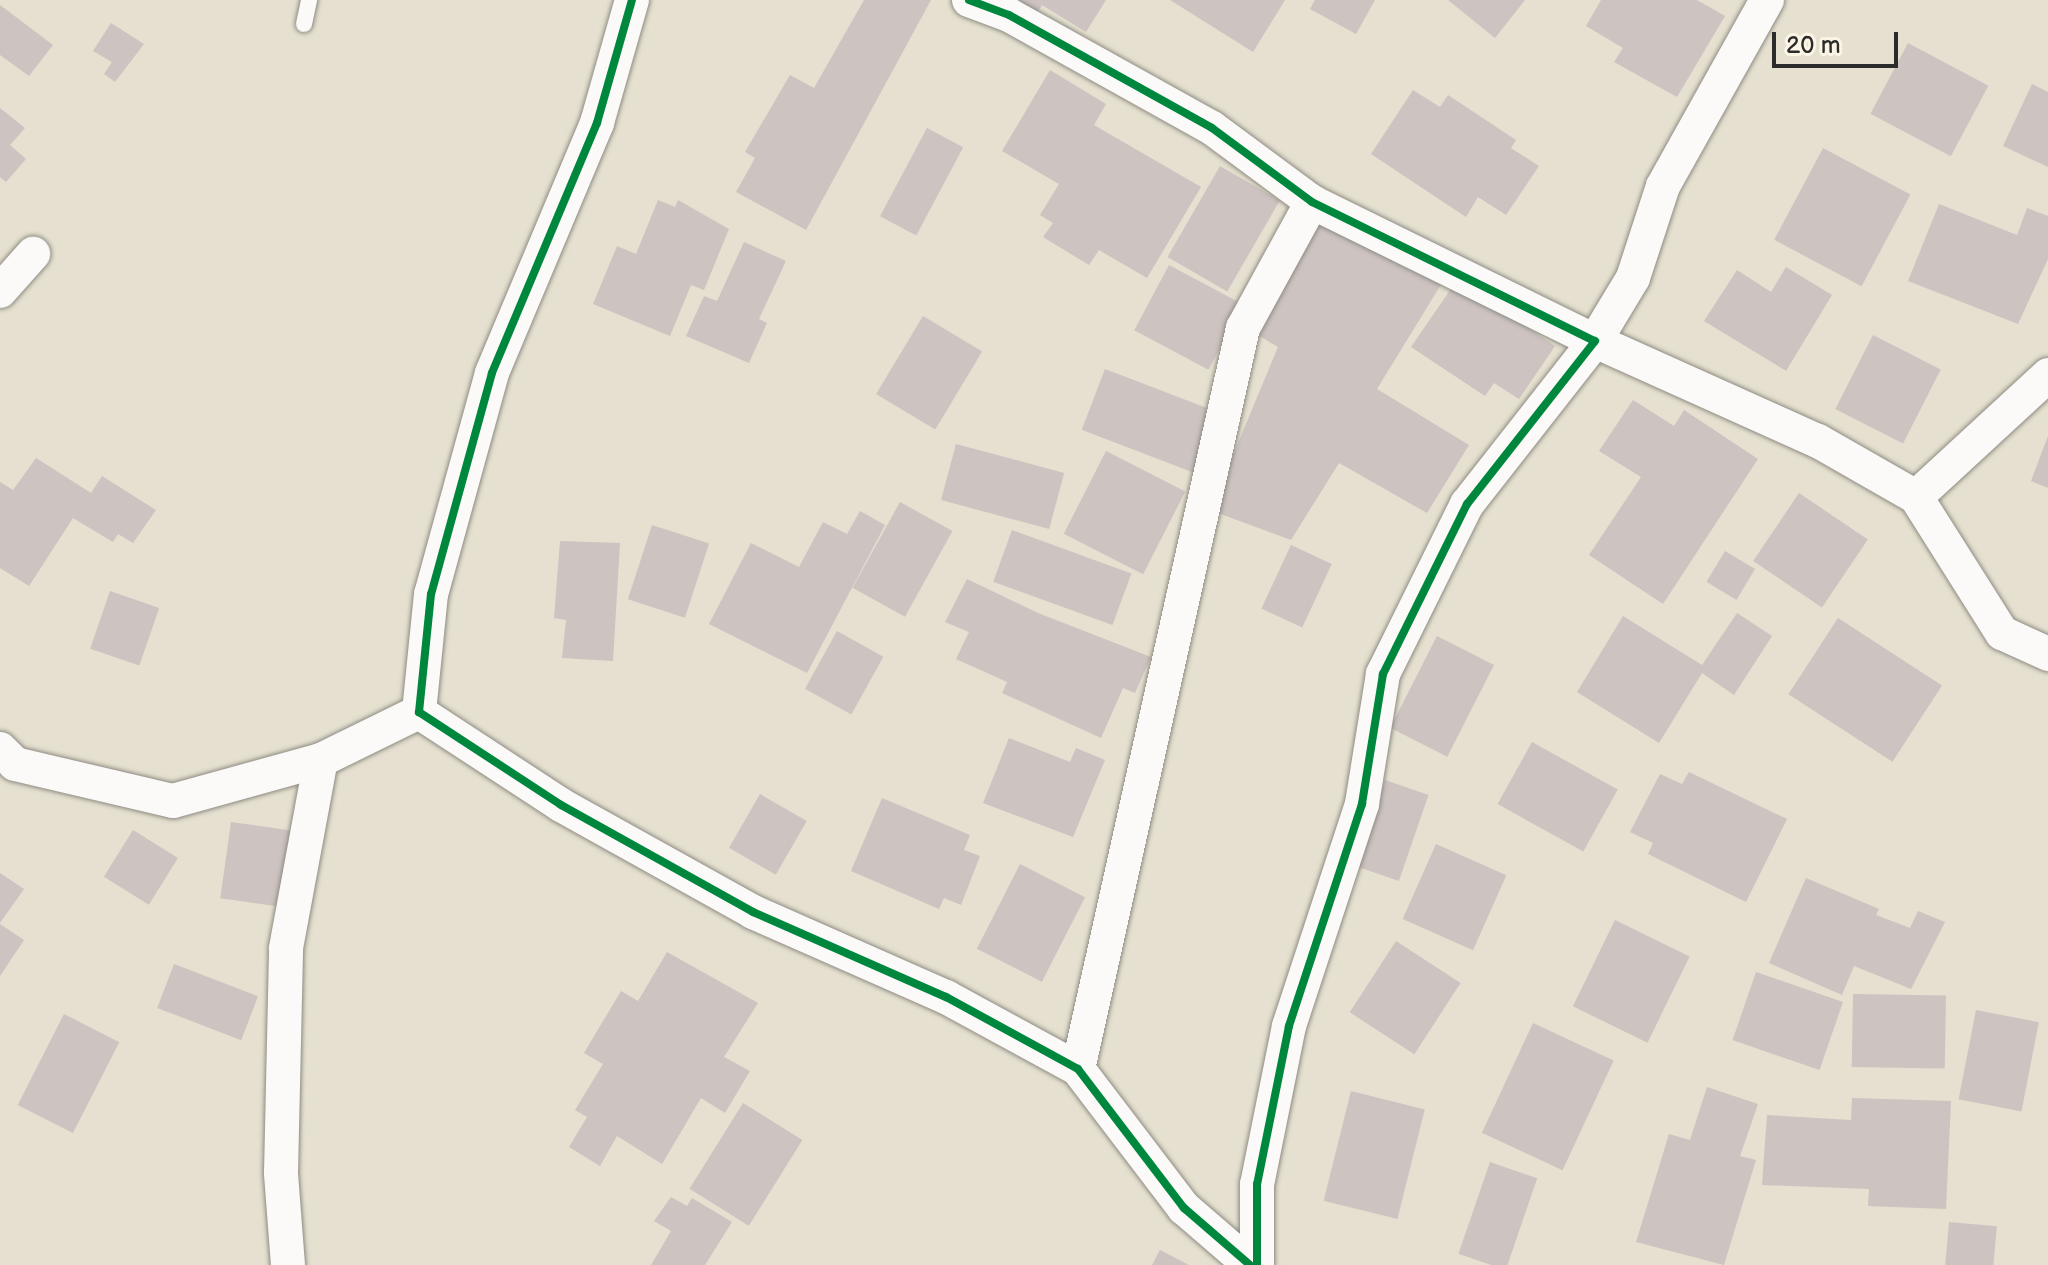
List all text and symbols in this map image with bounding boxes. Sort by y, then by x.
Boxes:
scale bar [1776,16,1902,66]
text: 20 m [1786,31,1841,60]

